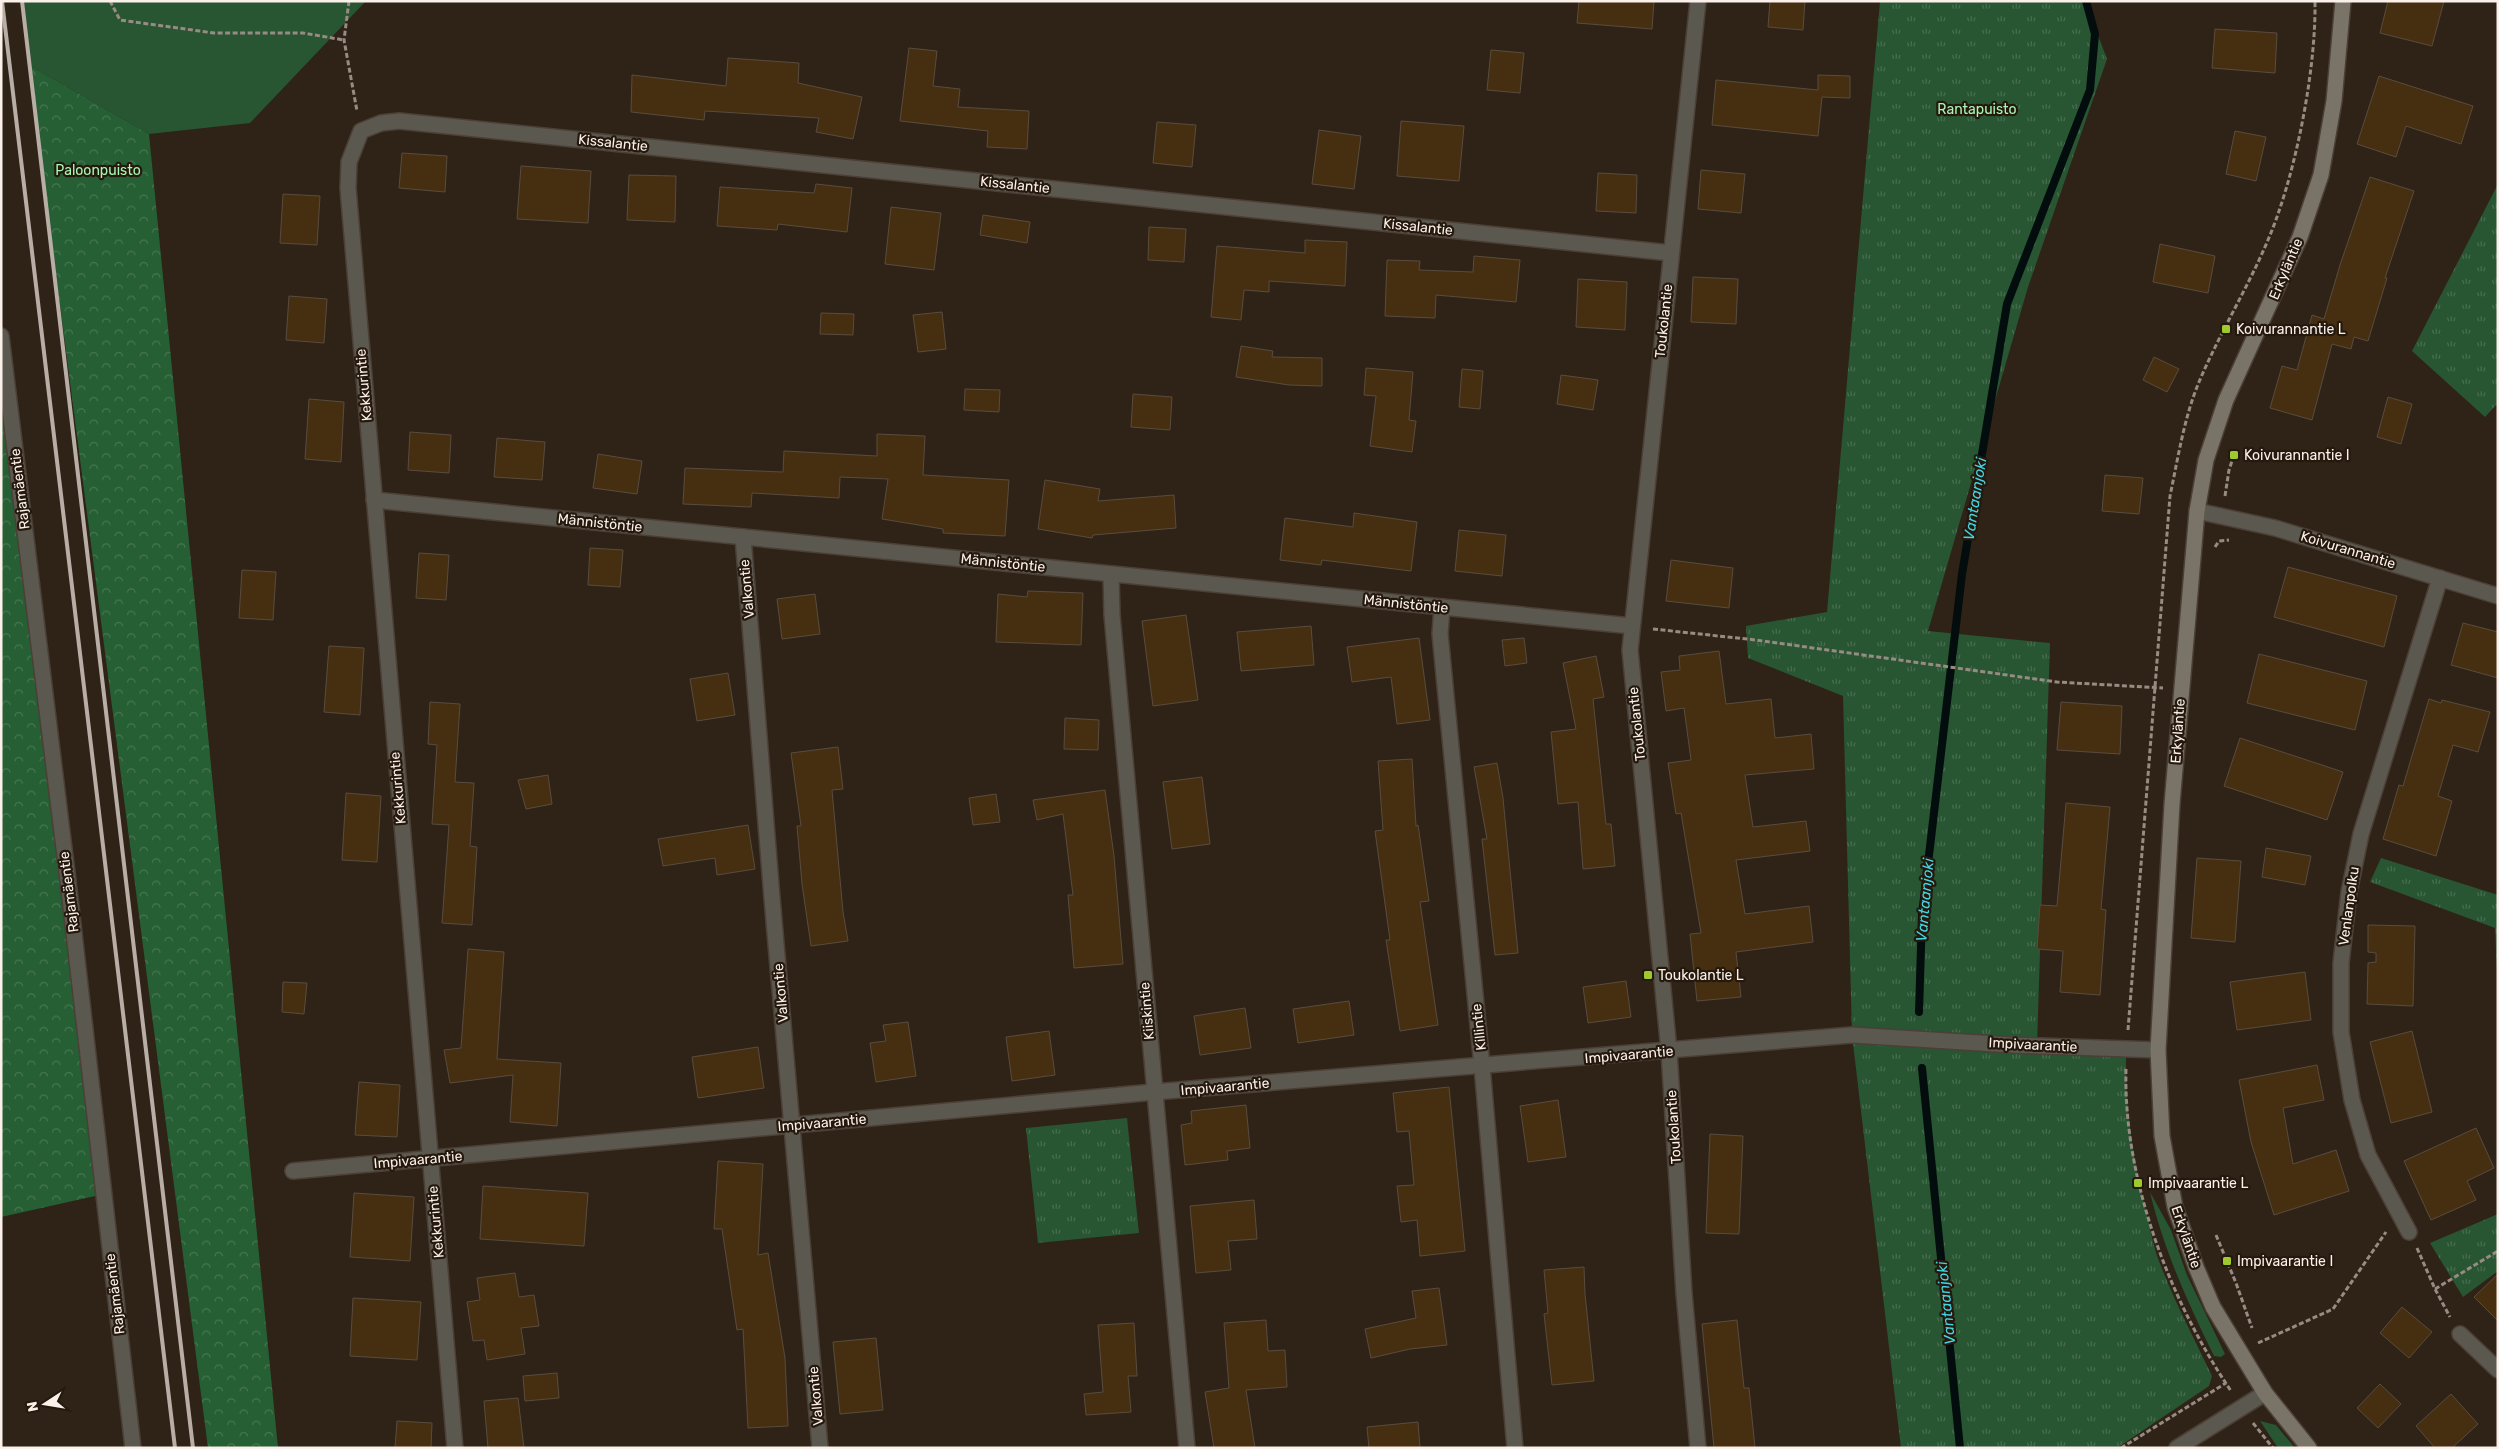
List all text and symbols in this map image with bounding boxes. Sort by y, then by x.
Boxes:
park label: Rantapuisto [1937,101,2017,118]
street label: Kissalantie [577,131,649,155]
park label: Paloonpuisto [55,162,141,179]
street label: Kissalantie [979,173,1051,197]
street label: Kissalantie [1382,215,1454,239]
street label: Erkyläntie [2265,236,2307,302]
street label: Toukolantie [1652,283,1676,359]
place label: Koivurannantie L [2236,321,2346,338]
marker: Koivurannantie L [2220,323,2232,335]
street label: Kekkurintie [352,348,376,422]
street label: Rajamäentie [7,447,33,530]
place label: Koivurannantie I [2244,447,2350,464]
marker: Koivurannantie I [2228,449,2240,461]
water label: Vantaanjoki [1960,456,1990,542]
street label: Männistöntie [557,510,643,536]
street label: Koivurannantie [2298,527,2398,573]
street label: Männistöntie [960,550,1046,576]
street label: Valkontie [736,558,758,619]
street label: Männistöntie [1363,591,1449,617]
street label: Toukolantie [1625,686,1649,762]
street label: Erkyläntie [2167,698,2189,764]
street label: Kekkurintie [386,751,410,825]
street label: Rajamäentie [56,850,82,933]
water label: Vantaanjoki [1912,857,1938,943]
street label: Venlanpolku [2335,865,2363,947]
street label: Valkontie [770,962,792,1023]
place label: Toukolantie L [1658,967,1744,984]
marker: Toukolantie L [1642,969,1654,981]
street label: Kiiskintie [1136,981,1158,1041]
street label: Killintie [1468,1003,1490,1051]
street label: Impivaarantie [1988,1034,2078,1056]
street label: Impivaarantie [1584,1043,1674,1067]
street label: Impivaarantie [1180,1075,1270,1099]
street label: Toukolantie [1663,1089,1685,1165]
street label: Impivaarantie [777,1111,867,1135]
street label: Impivaarantie [373,1148,463,1172]
place label: Impivaarantie L [2148,1175,2248,1192]
marker: Impivaarantie L [2132,1177,2144,1189]
street label: Kekkurintie [424,1185,448,1259]
street label: Erkyläntie [2167,1204,2205,1271]
street label: Rajamäentie [102,1252,128,1335]
place label: Impivaarantie I [2237,1253,2333,1270]
marker: Impivaarantie I [2221,1255,2233,1267]
water label: Vantaanjoki [1933,1260,1959,1346]
street label: Valkontie [805,1365,827,1426]
north arrow [20,1379,70,1429]
text: N [23,1400,42,1413]

